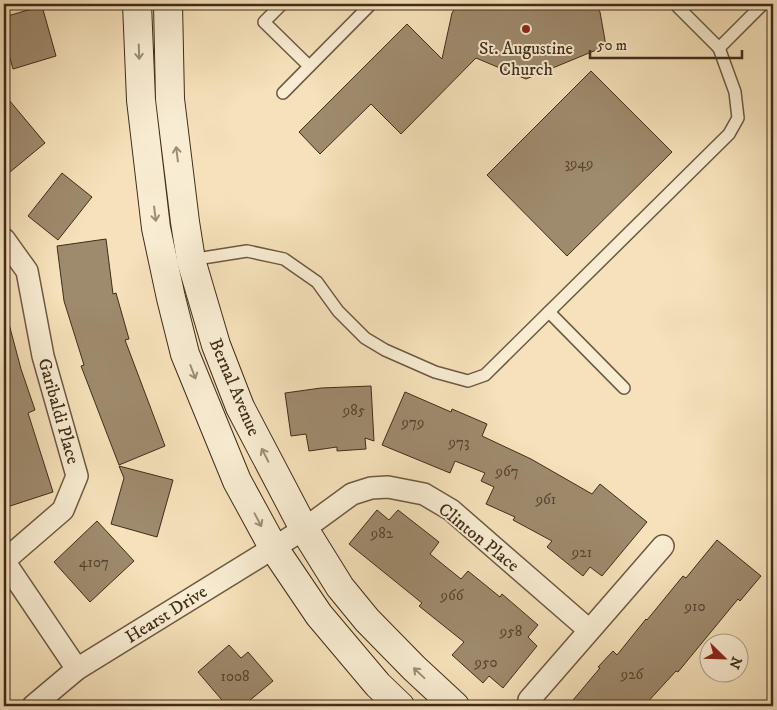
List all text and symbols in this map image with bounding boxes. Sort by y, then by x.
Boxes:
marker: St. Augustine Church [520,23,532,35]
scale bar [590,28,742,60]
text: 50 m [597,36,627,55]
place label: St. Augustine Church [479,38,573,81]
one-way arrow [135,44,144,60]
one-way arrow [172,146,182,162]
house number: 3949 [564,154,594,173]
one-way arrow [150,206,160,222]
street label: Bernal Avenue [204,335,264,439]
street label: Garibaldi Place [32,356,84,467]
one-way arrow [188,364,198,379]
house number: 985 [342,401,366,420]
house number: 979 [401,413,424,432]
house number: 973 [448,433,469,452]
one-way arrow [260,448,269,463]
house number: 967 [494,462,519,481]
house number: 961 [535,490,556,509]
street label: Clinton Place [433,498,523,577]
one-way arrow [254,512,264,527]
house number: 982 [370,524,394,543]
house number: 921 [571,543,592,562]
house number: 4107 [79,553,109,572]
street label: Hearst Drive [122,581,212,649]
house number: 966 [439,586,465,605]
house number: 910 [684,597,705,616]
house number: 958 [499,622,522,641]
north arrow [700,632,750,682]
house number: 950 [473,653,498,672]
text: N [724,654,746,672]
house number: 926 [620,665,645,684]
house number: 1008 [220,667,250,686]
one-way arrow [413,667,426,679]

